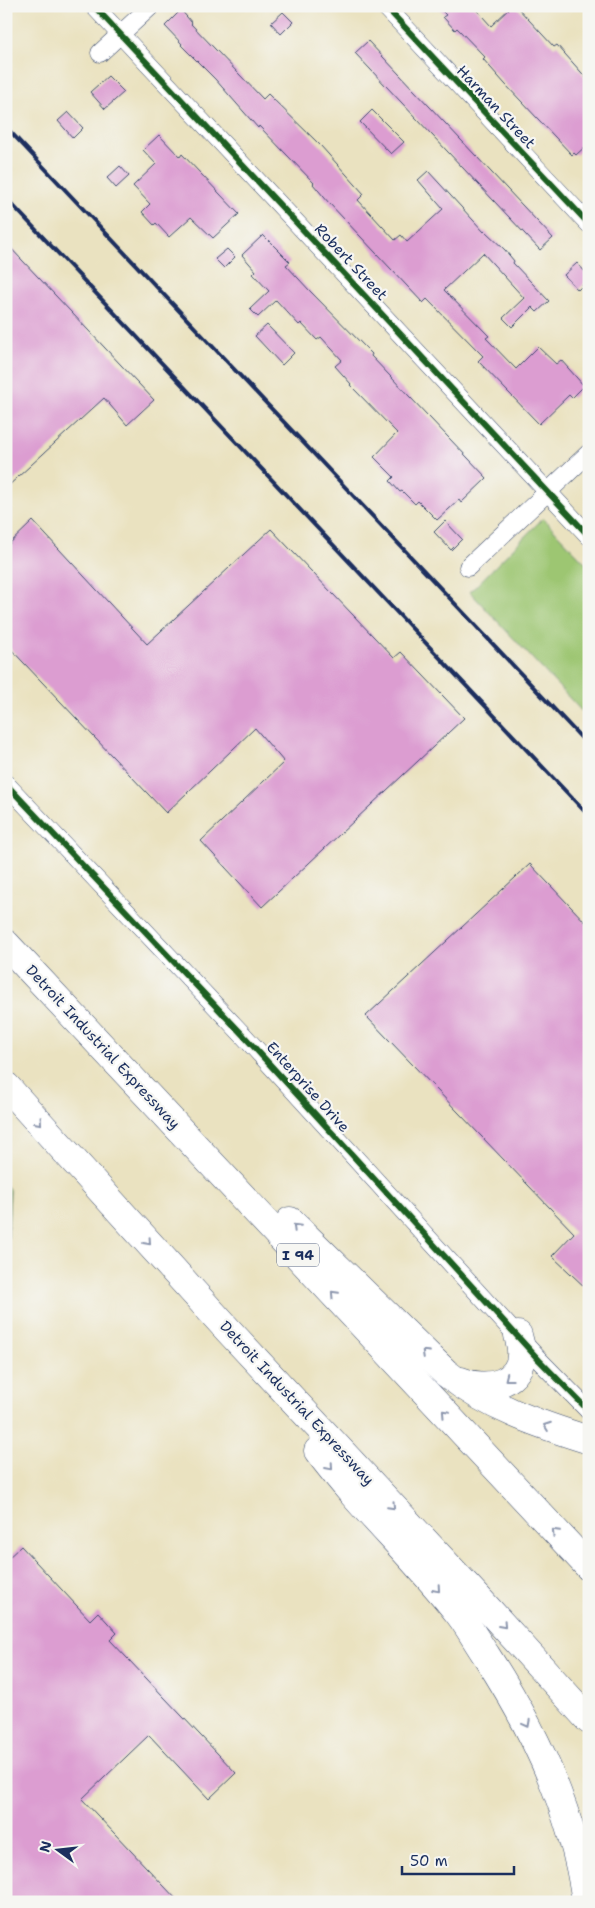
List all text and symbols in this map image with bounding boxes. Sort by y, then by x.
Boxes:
street label: Harman Street [452,61,540,153]
street label: Robert Street [310,219,392,305]
street label: Detroit Industrial Expressway [21,960,185,1134]
street label: Enterprise Drive [262,1037,354,1137]
one-way arrow [33,1116,42,1125]
one-way arrow [293,1224,302,1233]
one-way arrow [143,1237,152,1246]
road number: I 94 [277,1244,319,1266]
one-way arrow [331,1291,340,1300]
street label: Detroit Industrial Expressway [215,1316,379,1490]
one-way arrow [421,1350,430,1359]
one-way arrow [504,1372,513,1381]
one-way arrow [442,1409,451,1418]
one-way arrow [544,1422,552,1432]
one-way arrow [325,1461,334,1470]
one-way arrow [386,1500,395,1509]
one-way arrow [552,1528,561,1537]
one-way arrow [431,1584,440,1593]
one-way arrow [497,1620,506,1629]
one-way arrow [521,1719,531,1728]
north arrow [32,1826,82,1876]
text: N [35,1839,56,1854]
scale bar [402,1843,515,1875]
text: 50 m [410,1851,448,1871]

